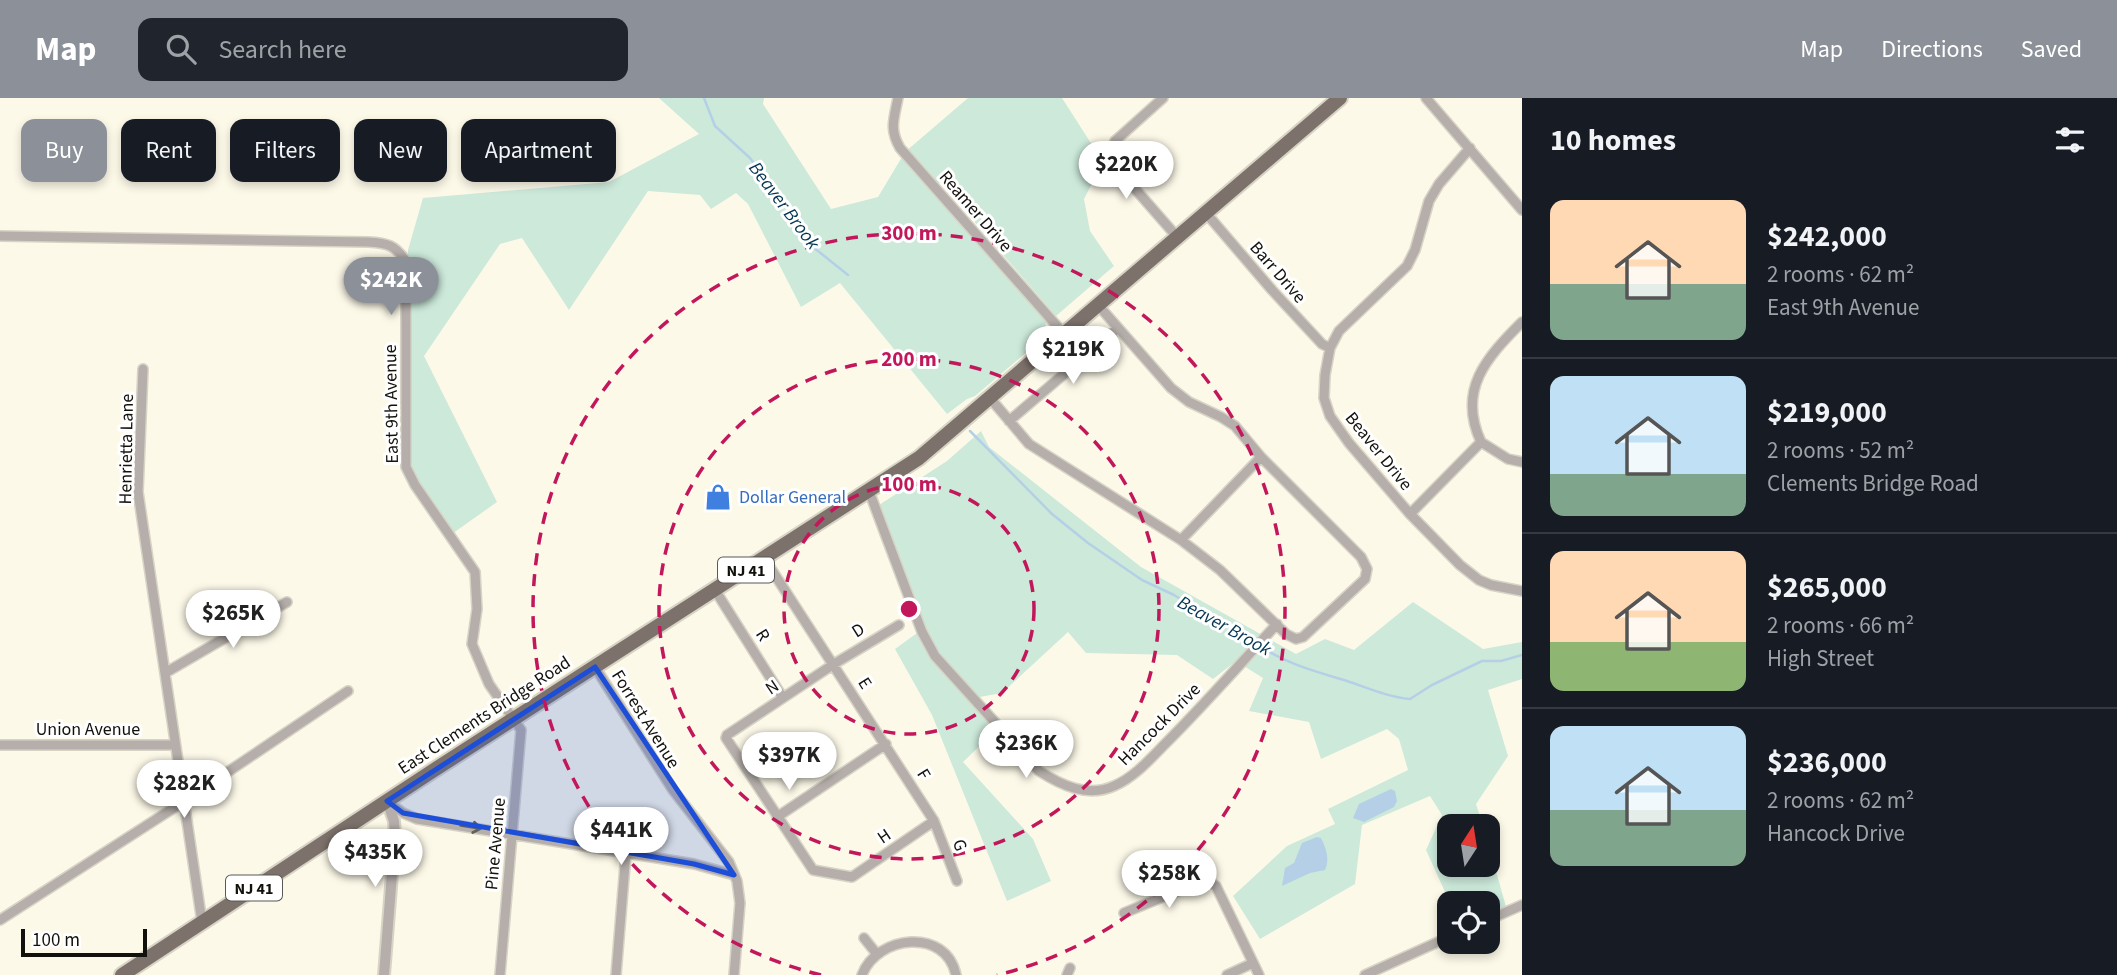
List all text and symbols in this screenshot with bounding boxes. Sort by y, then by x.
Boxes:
search box [138,18,628,81]
text: Map [35,26,96,73]
icon: search [162,30,200,68]
text: Search here [218,31,347,68]
text: Map [1800,32,1843,67]
text: Directions [1881,32,1983,67]
text: Saved [2021,32,2082,67]
chip: Buy [21,119,107,182]
chip: Rent [121,119,216,182]
chip: Filters [230,119,340,182]
chip: New [354,119,447,182]
chip: Apartment [461,119,616,182]
text: 10 homes [1550,119,1676,162]
icon: filters [2051,121,2089,159]
pin: $220K [1077,141,1175,201]
text: $220K [1095,147,1157,180]
water label: Beaver Brook [742,156,826,256]
street label: Reamer Drive [933,165,1018,258]
text: $242,000 [1767,215,1887,258]
text: 300 m [881,218,937,248]
icon: home [1606,228,1690,312]
street label: Barr Drive [1244,236,1312,309]
pin: $242K [342,258,440,317]
text: 2 rooms · 62 m² [1767,258,1914,291]
text: $242K [360,263,422,296]
text: East 9th Avenue [1767,291,1919,324]
pin: $219K [1024,327,1122,386]
text: $219K [1042,332,1104,365]
street label: East 9th Avenue [378,344,405,464]
text: 200 m [881,344,937,374]
text: $219,000 [1767,391,1887,434]
street label: Henrietta Lane [113,393,140,505]
icon: home [1606,404,1690,488]
street label: Beaver Drive [1339,407,1418,496]
text: 2 rooms · 52 m² [1767,434,1914,467]
text: Clements Bridge Road [1767,467,1979,500]
text: 100 m [881,469,937,499]
shop icon: Dollar General [703,482,733,512]
place label: Dollar General [739,485,846,510]
road number: NJ 41 [718,558,774,583]
text: $265,000 [1767,566,1887,609]
icon: home [1606,579,1690,663]
water label: Beaver Brook [1172,589,1277,664]
pin: $265K [184,590,282,650]
text: $265K [202,596,264,629]
centre of rings [897,597,921,621]
text: 2 rooms · 66 m² [1767,609,1914,642]
street label: D [847,617,870,644]
street label: R [749,624,776,646]
text: High Street [1767,642,1874,675]
street label: East Clements Bridge Road [393,650,575,781]
street label: Forrest Avenue [605,665,686,773]
street label: E [852,672,878,694]
street label: N [760,674,784,701]
street label: Hancock Drive [1112,677,1206,771]
street label: Union Avenue [36,717,140,742]
pin: $236K [977,720,1075,780]
text: $236K [995,726,1057,759]
pin: $397K [740,732,838,792]
text: $397K [758,738,820,771]
text: $236,000 [1767,741,1887,784]
icon: home [1606,754,1690,838]
pin: $282K [135,760,233,820]
street label: F [911,764,937,785]
text: $282K [153,766,215,799]
text: 2 rooms · 62 m² [1767,784,1914,817]
street label: Pine Avenue [479,797,512,891]
pin: $441K [572,808,670,867]
text: $441K [590,813,652,846]
north arrow [1437,814,1500,877]
map controls [1437,814,1500,954]
text: Hancock Drive [1767,817,1905,850]
one-way arrow [460,821,482,834]
street label: H [872,823,896,850]
pin: $435K [326,830,424,889]
text: $435K [344,835,406,868]
street label: G [946,836,973,855]
pin: $258K [1120,850,1218,910]
text: $258K [1138,856,1200,889]
road number: NJ 41 [226,876,282,901]
button: locate [1437,891,1500,954]
scale bar [21,926,147,958]
text: 100 m [32,927,80,954]

